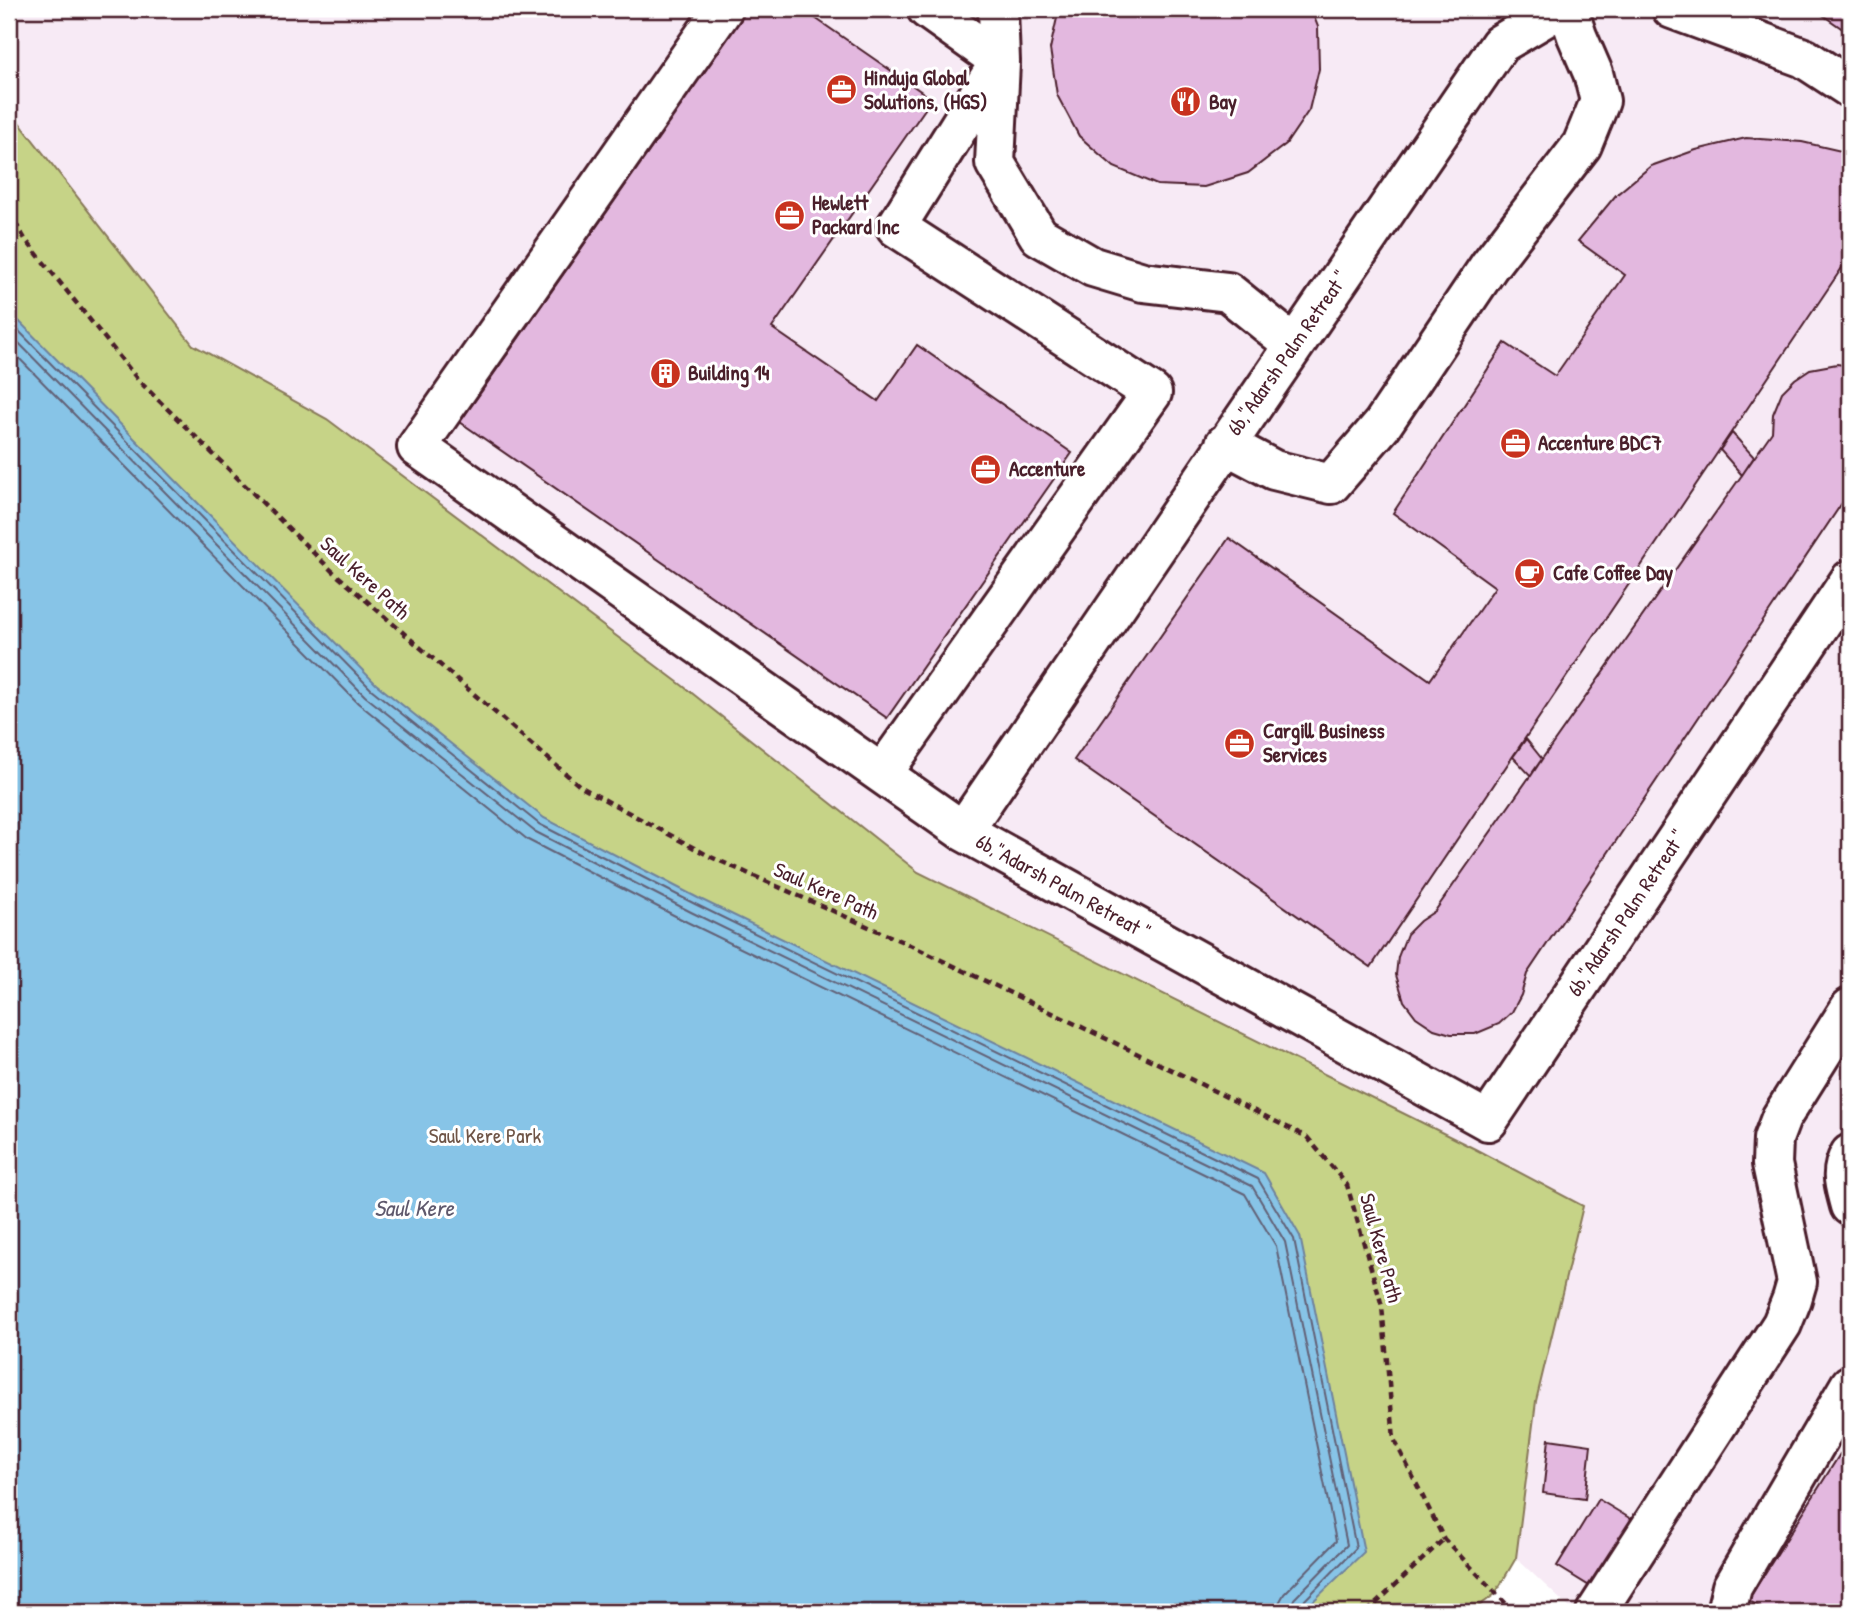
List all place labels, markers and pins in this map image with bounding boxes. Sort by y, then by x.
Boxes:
place label: Hinduja Global Solutions, (HGS) [864,63,987,116]
office icon: Hinduja Global Solutions, (HGS) [824,73,858,107]
restaurant icon: Bay [1169,85,1203,119]
place label: Bay [1209,87,1237,117]
place label: Hewlett Packard Inc [812,188,900,241]
office icon: Hewlett Packard Inc [772,198,806,232]
building icon: Building 14 [648,356,682,390]
place label: Building 14 [688,358,770,388]
office icon: Accenture BDC7 [1498,426,1532,460]
place label: Accenture BDC7 [1538,428,1662,457]
office icon: Accenture [969,452,1003,486]
place label: Accenture [1009,454,1086,483]
cafe icon: Cafe Coffee Day [1513,556,1547,590]
place label: Cafe Coffee Day [1553,558,1673,588]
place label: Cargill Business Services [1263,716,1385,769]
office icon: Cargill Business Services [1223,726,1257,760]

